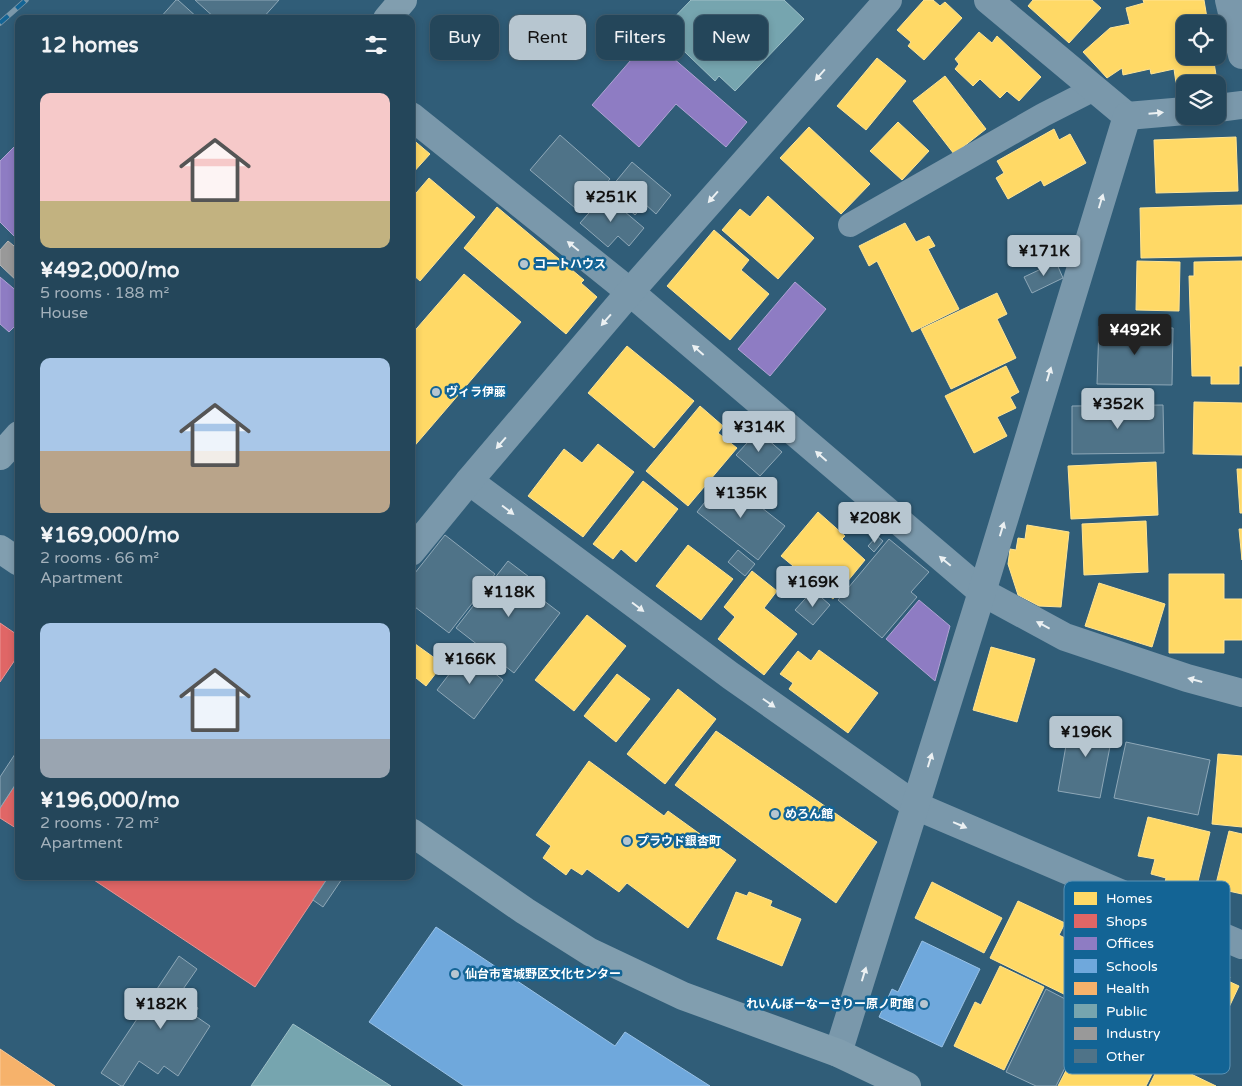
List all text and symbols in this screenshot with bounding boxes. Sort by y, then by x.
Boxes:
chip: Buy [430,15,499,60]
chip: Rent [509,15,586,60]
chip: Filters [596,15,684,60]
chip: New [694,15,768,60]
map controls [1176,15,1226,125]
button: locate [1176,15,1226,65]
icon: filters [362,31,390,59]
text: 12 homes [40,33,139,58]
one-way arrow [815,69,826,82]
button: layers [1176,75,1226,125]
one-way arrow [1148,109,1164,117]
icon: home [170,125,260,215]
pin: ¥251K [576,180,646,223]
text: ¥251K [585,187,637,207]
one-way arrow [707,191,719,203]
one-way arrow [1098,194,1106,209]
pin: ¥171K [1009,234,1079,277]
one-way arrow [567,241,580,252]
text: ¥171K [1018,241,1070,261]
place label: コートハウス [534,257,606,271]
text: ¥492,000/mo [40,258,179,283]
marker: コートハウス [518,258,530,270]
text: 5 rooms · 188 m² [40,283,169,303]
text: House [40,303,88,323]
one-way arrow [601,313,612,326]
pin: ¥492K [1100,314,1170,356]
text: ¥492K [1109,320,1161,340]
one-way arrow [691,345,704,356]
one-way arrow [1045,366,1053,381]
place label: ヴィラ伊藤 [446,385,506,399]
marker: ヴィラ伊藤 [430,386,442,398]
pin: ¥352K [1083,388,1153,430]
icon: home [170,390,260,480]
text: ¥352K [1092,394,1144,414]
pin: ¥314K [724,410,794,453]
text: ¥314K [733,417,785,437]
one-way arrow [495,437,506,450]
one-way arrow [815,451,827,462]
pin: ¥135K [706,476,776,519]
text: ¥135K [715,483,767,503]
pin: ¥208K [840,502,910,544]
one-way arrow [501,505,515,515]
text: ¥208K [849,508,901,528]
one-way arrow [998,521,1006,536]
text: ¥169,000/mo [40,523,179,548]
text: 2 rooms · 66 m² [40,548,159,568]
one-way arrow [939,556,951,567]
pin: ¥169K [778,566,848,608]
text: Apartment [40,568,123,588]
text: ¥169K [787,572,839,592]
pin: ¥118K [474,576,544,618]
text: ¥118K [483,582,535,602]
one-way arrow [631,602,645,612]
one-way arrow [1035,621,1050,629]
pin: ¥166K [435,642,505,685]
text: ¥166K [444,649,496,669]
icon: home [170,655,260,745]
one-way arrow [1187,676,1203,684]
one-way arrow [762,698,776,708]
pin: ¥196K [1051,716,1121,758]
text: ¥196K [1060,722,1112,742]
one-way arrow [927,752,935,767]
text: ¥196,000/mo [40,788,179,813]
place label: めろん館 [785,807,833,821]
marker: めろん館 [769,808,781,820]
text: 2 rooms · 72 m² [40,813,159,833]
one-way arrow [953,822,967,830]
text: Apartment [40,833,123,853]
place label: プラウド銀杏町 [637,834,721,848]
marker: プラウド銀杏町 [621,835,633,847]
legend [1064,881,1230,1074]
text: Homes [1106,890,1153,907]
text: Shops [1106,913,1147,930]
text: Offices [1106,935,1154,952]
text: Schools [1106,958,1158,975]
one-way arrow [861,966,868,981]
place label: 仙台市宮城野区文化センター [465,967,621,981]
marker: 仙台市宮城野区文化センター [449,968,461,980]
text: Health [1106,980,1150,997]
pin: ¥182K [126,988,196,1030]
text: ¥182K [135,994,187,1014]
place label: れいんぼーなーさりー原ノ町館 [746,997,914,1011]
marker: れいんぼーなーさりー原ノ町館 [918,998,930,1010]
text: Public [1106,1003,1147,1020]
text: Industry [1106,1025,1161,1042]
text: Other [1106,1048,1145,1065]

